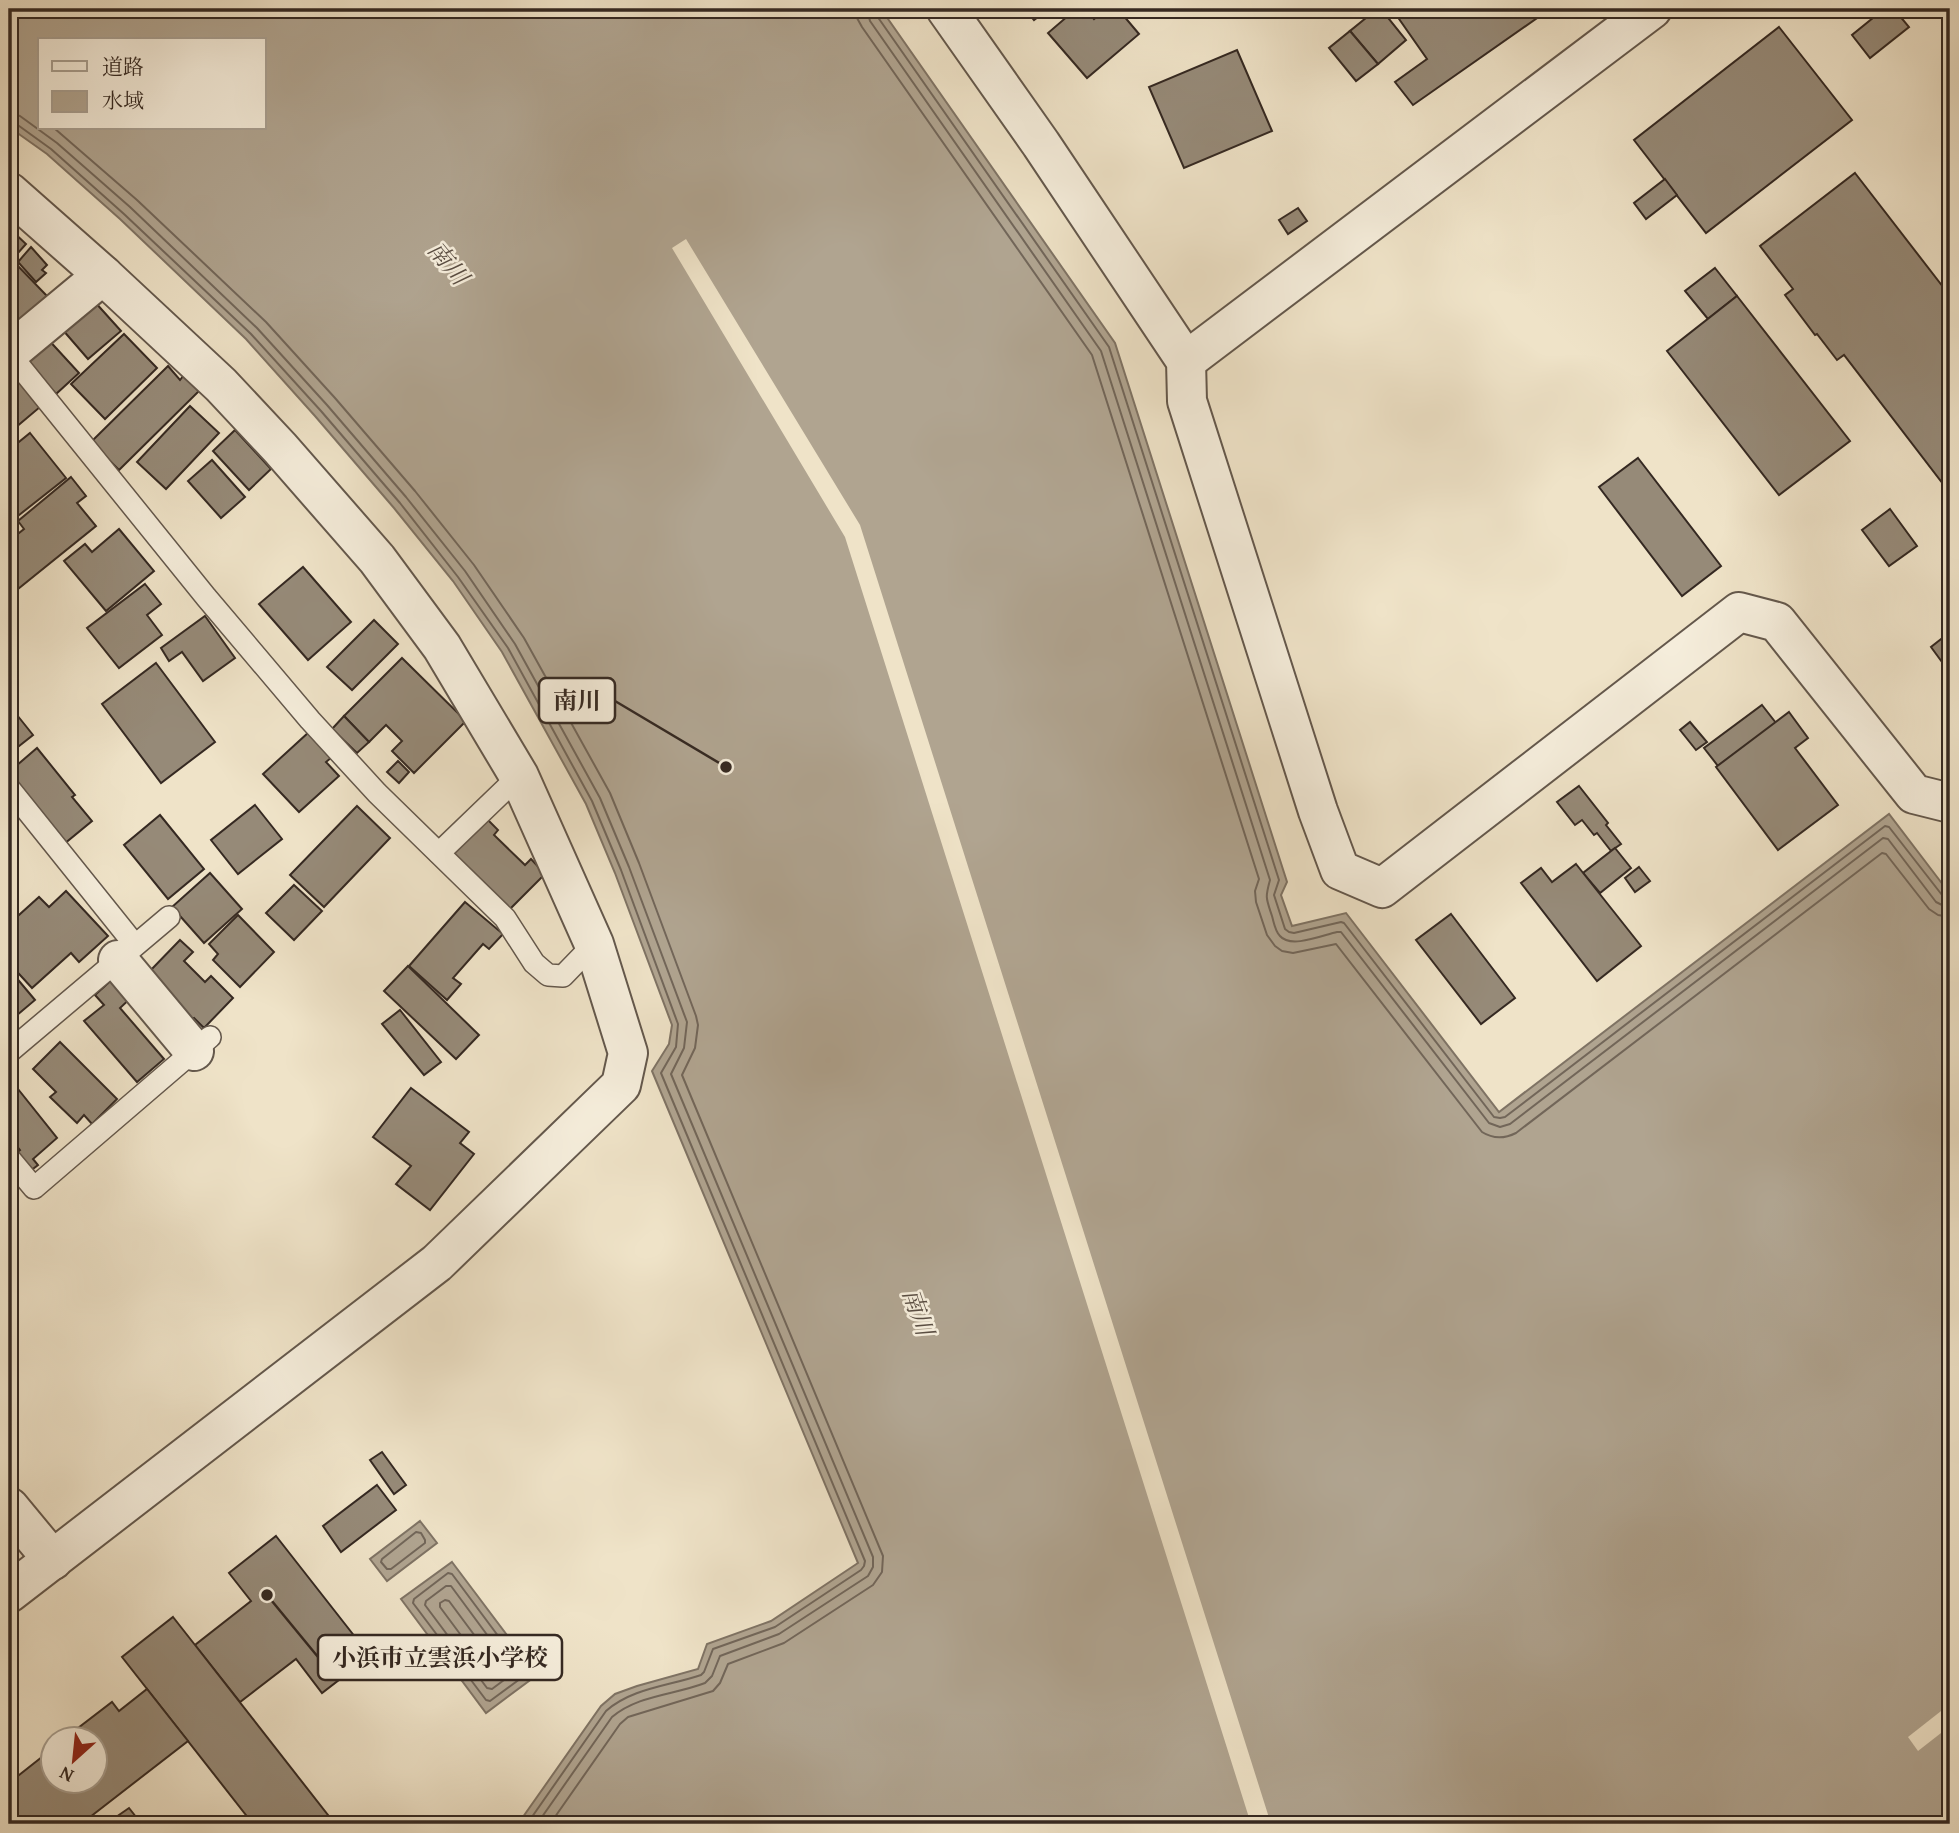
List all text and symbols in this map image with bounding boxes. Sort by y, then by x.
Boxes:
legend [38,38,266,130]
text: 道路 [102,51,144,82]
text: 水域 [102,85,144,116]
water label: 南川 [420,233,479,295]
callout: 南川 [539,678,615,723]
text: 南川 [553,683,601,718]
water label: 南川 [894,1283,944,1343]
callout: 小浜市立雲浜小学校 [318,1635,562,1680]
text: 小浜市立雲浜小学校 [332,1640,548,1675]
north arrow [38,1724,108,1794]
text: N [54,1760,78,1791]

